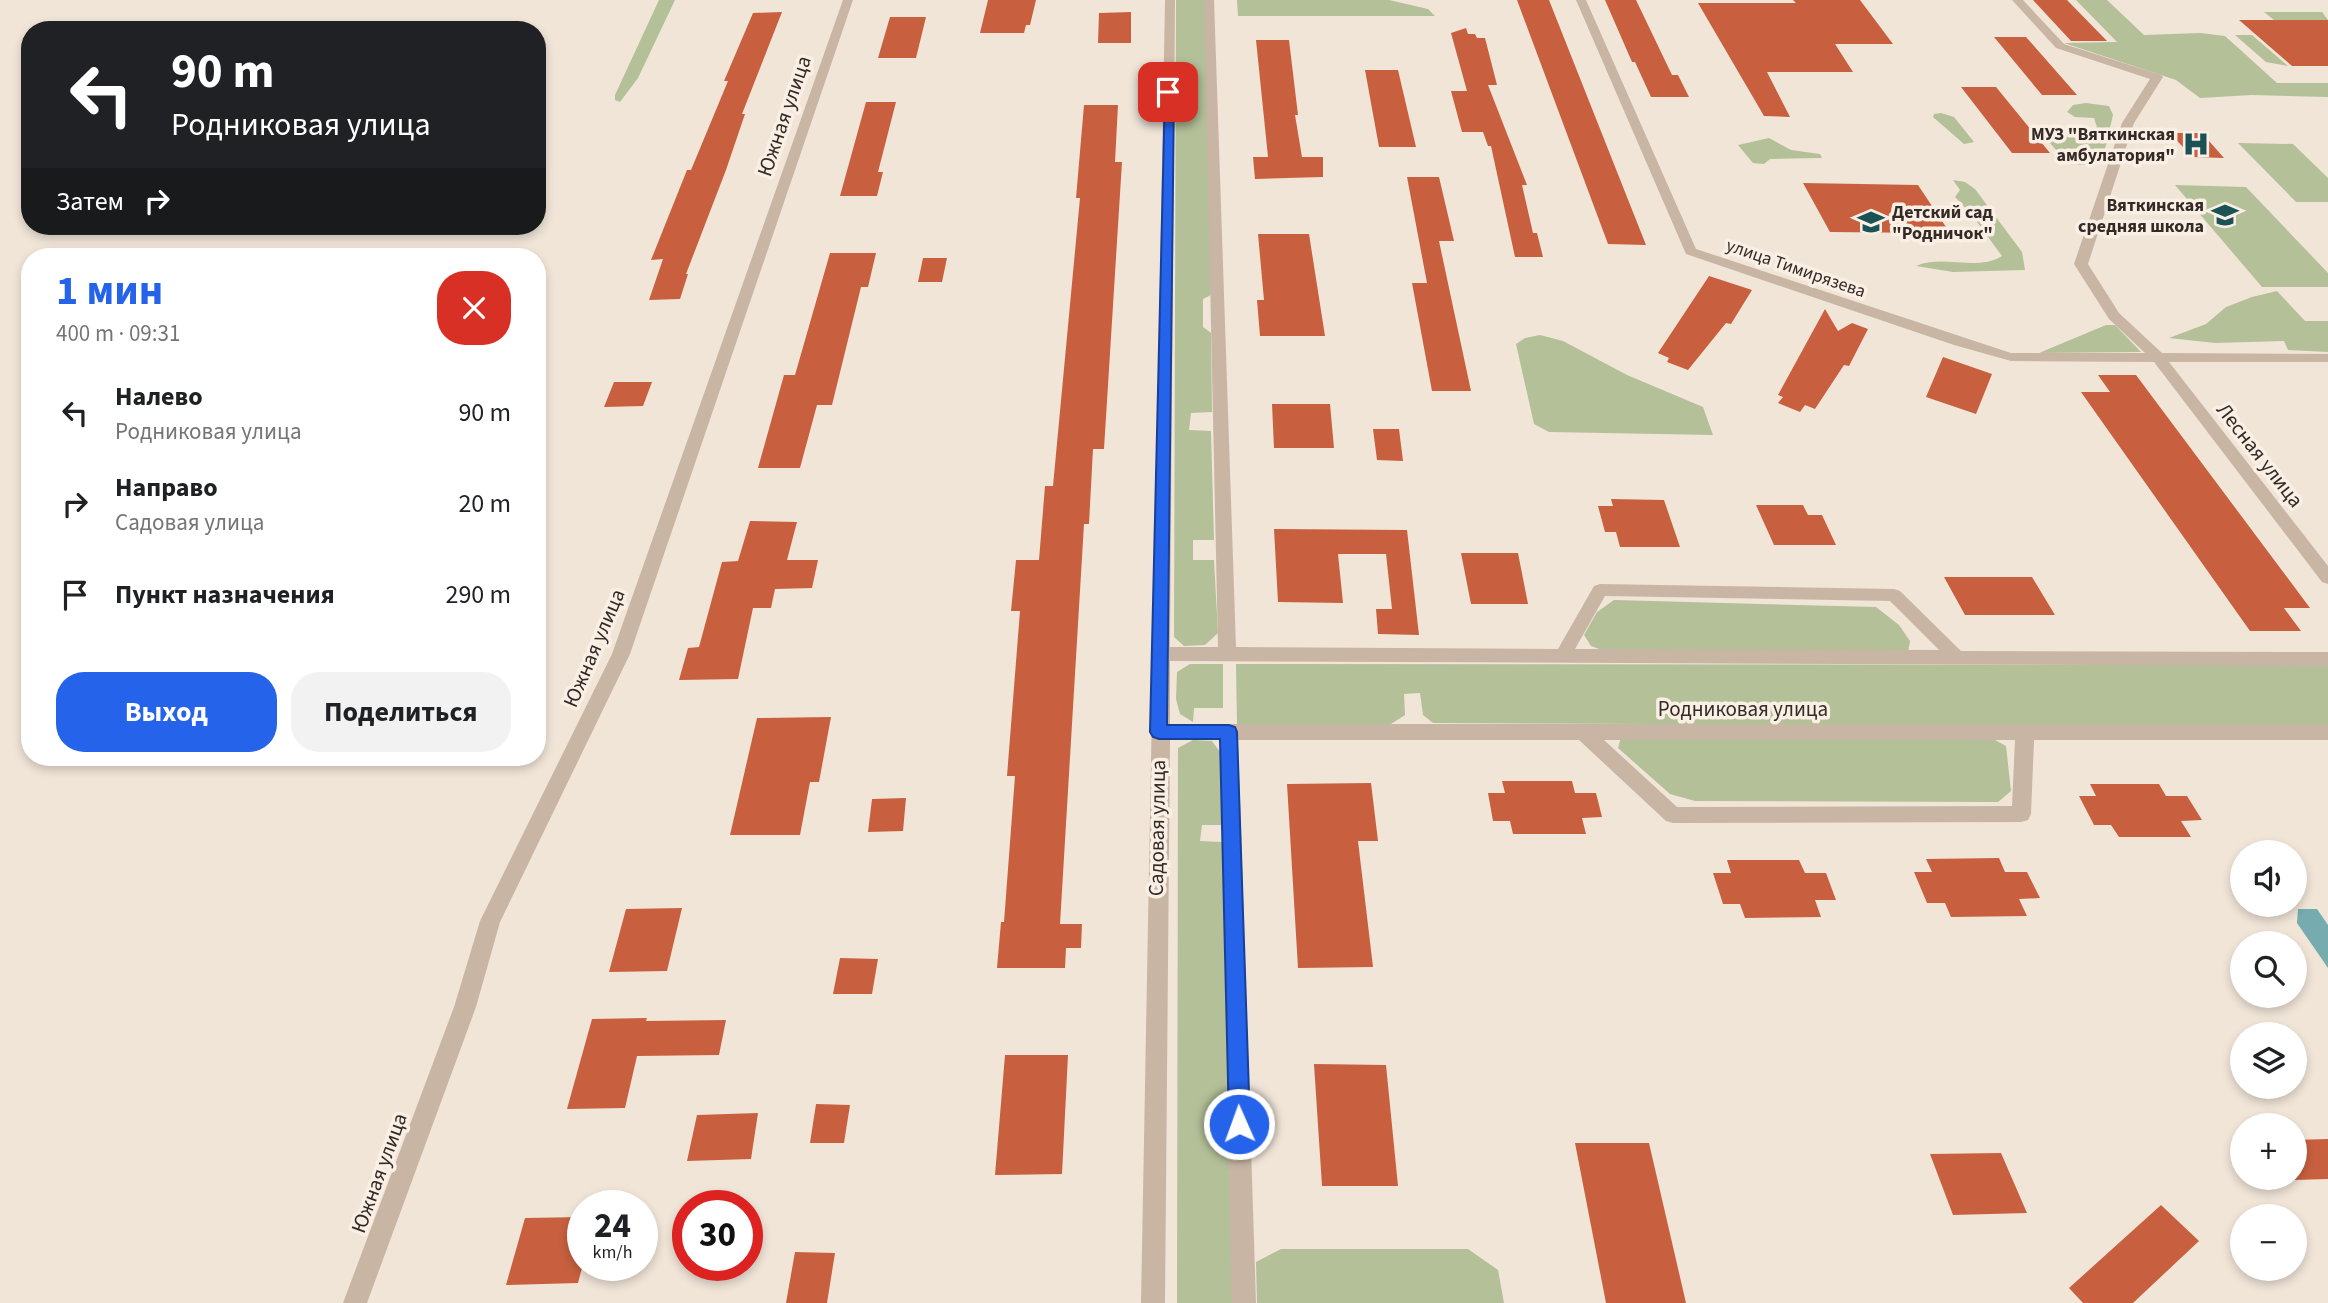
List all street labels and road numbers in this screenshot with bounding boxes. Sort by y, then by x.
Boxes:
street label: Южная улица [749,52,819,180]
street label: улица Тимирязева [1723,233,1869,304]
street label: Лесная улица [2209,396,2311,514]
street label: Южная улица [556,584,632,712]
street label: Родниковая улица [1658,694,1828,724]
street label: Садовая улица [1141,760,1173,896]
street label: Южная улица [343,1109,415,1237]

